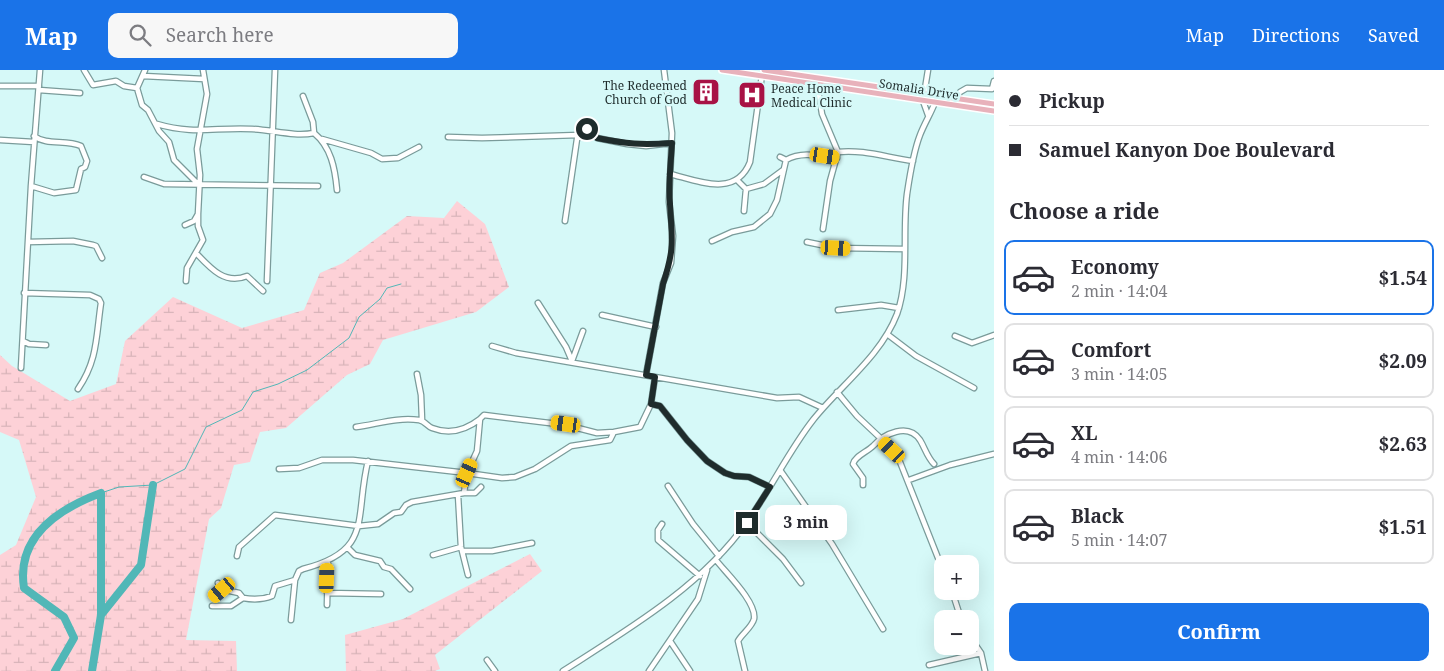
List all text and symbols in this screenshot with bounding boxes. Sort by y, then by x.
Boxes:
search box [108,13,458,58]
text: Map [25,19,78,52]
icon: search [126,21,154,49]
text: Search here [166,22,274,48]
text: Map [1186,23,1224,47]
text: Directions [1252,23,1340,47]
text: Saved [1368,23,1419,47]
street label: Somalia Drive [878,74,960,104]
place label: The Redeemed Church of God [603,77,688,108]
building icon: The Redeemed Church of God [691,77,721,107]
hospital icon: Peace Home Medical Clinic [737,80,767,110]
place label: Peace Home Medical Clinic [771,80,852,111]
text: Pickup [1039,88,1105,114]
route start [576,118,598,140]
text: Samuel Kanyon Doe Boulevard [1039,137,1335,163]
car [809,146,840,166]
text: Choose a ride [1009,195,1159,225]
car [820,240,851,256]
text: Economy [1071,254,1159,280]
icon: car [1011,255,1056,300]
text: $1.54 [1378,265,1427,291]
text: 2 min · 14:04 [1071,280,1167,302]
text: Comfort [1071,337,1151,363]
icon: car [1011,338,1056,383]
text: $2.09 [1378,348,1427,374]
text: 3 min · 14:05 [1071,363,1167,385]
car [550,414,581,434]
text: XL [1071,420,1097,446]
icon: car [1011,421,1056,466]
text: $2.63 [1378,431,1427,457]
car [875,434,908,466]
text: 4 min · 14:06 [1071,446,1167,468]
car [454,456,479,490]
text: Black [1071,503,1124,529]
icon: car [1011,504,1056,549]
callout: 3 min [764,506,847,540]
text: 3 min [783,511,829,533]
route end [736,512,758,534]
text: $1.51 [1378,514,1427,540]
text: 5 min · 14:07 [1071,529,1167,551]
map controls [934,555,979,655]
button: + [934,555,979,600]
car [318,563,335,593]
car [205,575,238,605]
button: Confirm [1009,603,1429,661]
button: − [934,610,979,655]

